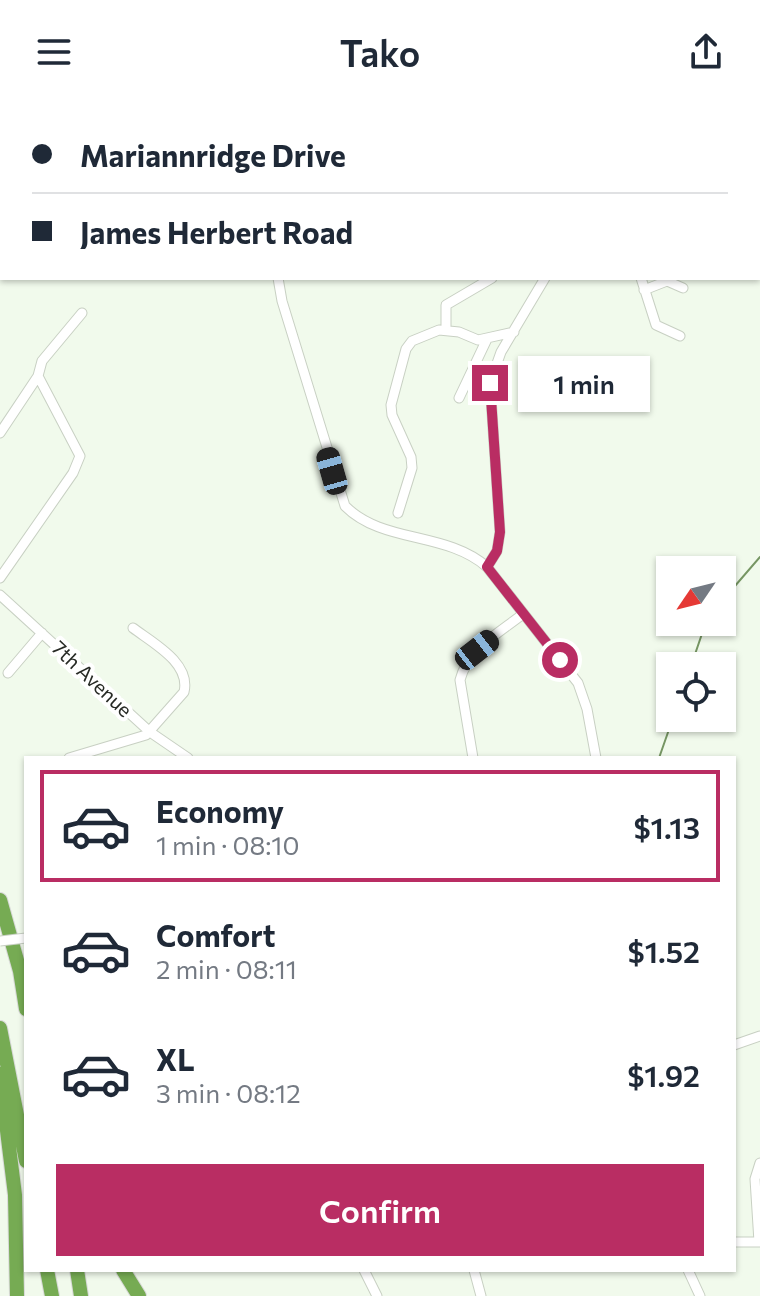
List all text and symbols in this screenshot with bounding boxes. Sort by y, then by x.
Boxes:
icon: menu [32,30,76,74]
text: Tako [340,30,420,74]
icon: share [684,30,728,74]
text: Mariannridge Drive [80,136,346,173]
text: James Herbert Road [80,213,353,250]
callout: 1 min [518,355,650,411]
route end [472,365,508,401]
text: 1 min [553,368,615,399]
car [314,445,350,497]
north arrow [656,556,736,636]
map controls [656,556,736,732]
car [451,626,503,674]
street label: 7th Avenue [48,635,138,721]
route start [542,642,578,678]
button: locate [656,652,736,732]
icon: car [60,790,132,862]
text: Economy [156,792,284,829]
text: $1.13 [633,808,700,845]
text: 1 min · 08:10 [156,829,299,860]
icon: car [60,914,132,986]
text: Comfort [156,916,275,953]
text: $1.52 [628,932,700,969]
text: 2 min · 08:11 [156,953,297,984]
icon: car [60,1038,132,1110]
text: XL [156,1040,195,1077]
text: $1.92 [627,1056,700,1093]
text: 3 min · 08:12 [156,1077,301,1108]
button: Confirm [56,1164,704,1256]

